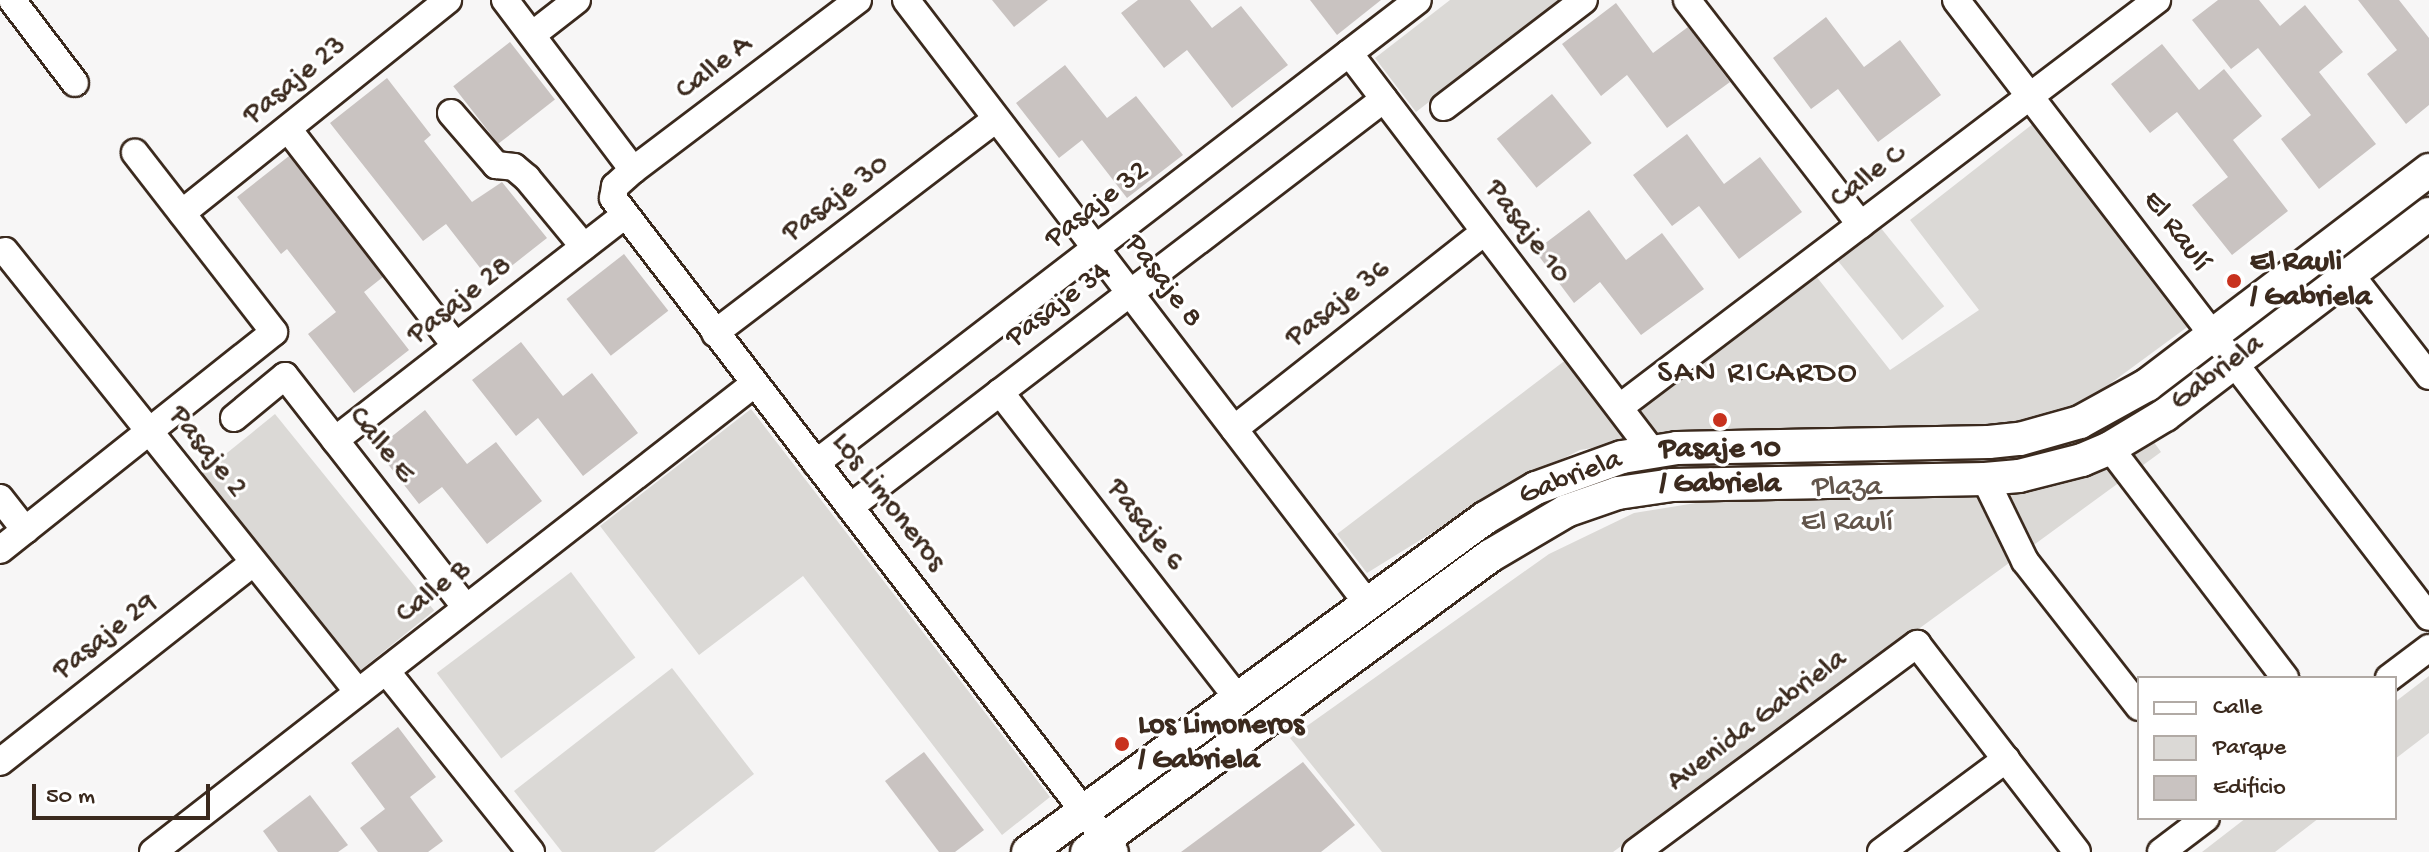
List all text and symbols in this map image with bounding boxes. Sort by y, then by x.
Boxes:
street label: Pasaje 23 [237,29,355,135]
street label: Calle A [670,29,760,109]
street label: Calle C [1824,138,1914,218]
street label: Pasaje 30 [776,148,898,252]
street label: Pasaje 32 [1039,154,1157,258]
street label: Pasaje 10 [1475,174,1577,292]
street label: El Raulí [2133,184,2217,280]
street label: Pasaje 8 [1115,228,1209,336]
place label: El Rauli / Gabriela [2250,246,2372,316]
street label: Pasaje 28 [401,250,521,354]
street label: Pasaje 36 [1279,253,1399,357]
street label: Pasaje 34 [999,255,1119,357]
marker: El Rauli / Gabriela [2225,272,2243,290]
street label: Gabriela [2164,327,2272,421]
district label: SAN RICARDO [1657,355,1859,393]
street label: Pasaje 2 [159,400,253,506]
street label: Calle E [339,400,421,492]
marker: Pasaje 10 / Gabriela [1711,411,1729,429]
street label: Los Limoneros [822,426,952,580]
place label: Pasaje 10 / Gabriela [1659,433,1781,504]
street label: Gabriela [1514,443,1628,515]
park label: Plaza El Raulí [1801,471,1893,542]
street label: Pasaje 6 [1097,473,1191,579]
street label: Calle B [390,553,478,633]
street label: Pasaje 29 [47,586,165,690]
street label: Avenida Gabriela [1661,643,1855,801]
legend [2137,676,2397,820]
text: Calle [2213,694,2262,723]
place label: Los Limoneros / Gabriela [1138,709,1304,780]
text: Parque [2213,734,2286,763]
marker: Los Limoneros / Gabriela [1113,735,1131,753]
scale bar [36,768,214,818]
text: Edificio [2213,774,2286,803]
text: 50 m [46,783,95,812]

